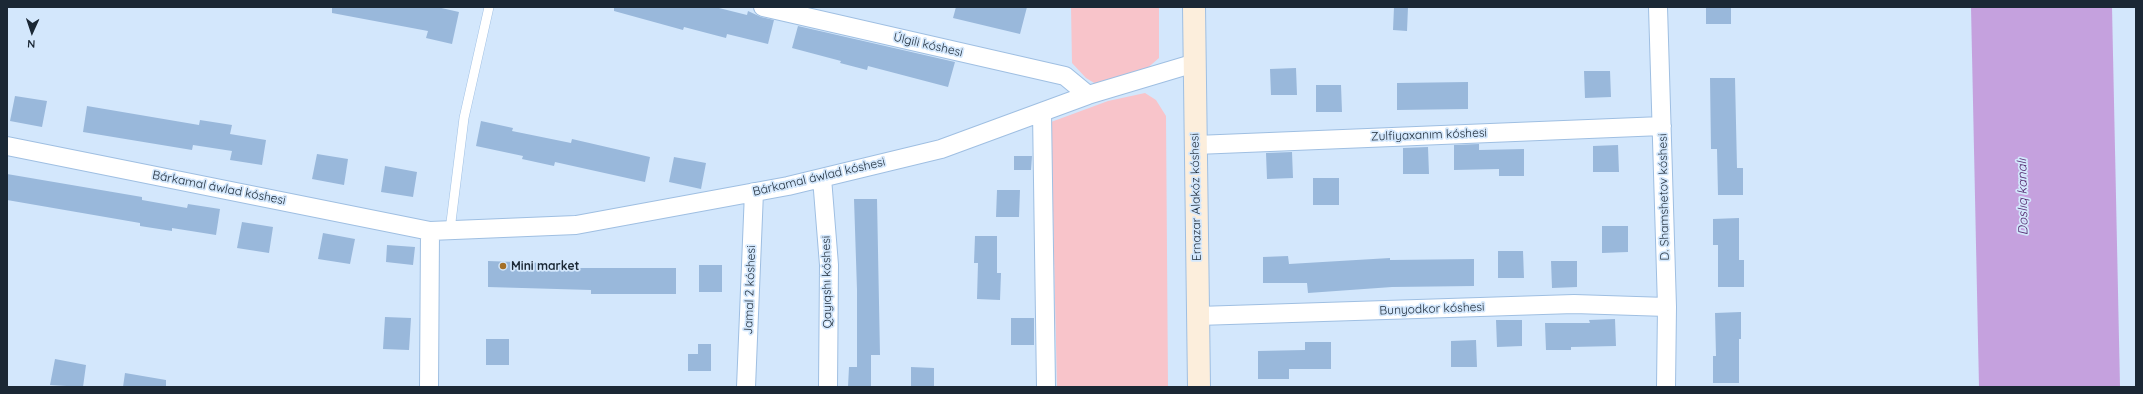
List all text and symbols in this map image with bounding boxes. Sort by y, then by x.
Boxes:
north arrow [12,12,52,52]
street label: Úlgili kóshesi [892,30,964,60]
text: N [27,37,36,51]
street label: Zulfiyaxanım kóshesi [1371,126,1487,144]
street label: Ernazar Alakóz kóshesi [1188,133,1204,261]
street label: D. Shamshetov kóshesi [1656,133,1672,261]
street label: Bárkamal áwlad kóshesi [751,155,887,199]
water label: Doslıq kanalı [2015,159,2031,235]
street label: Bárkamal áwlad kóshesi [151,168,287,208]
street label: Qayıqshı kóshesi [819,236,835,328]
street label: Jamal 2 kóshesi [741,245,759,335]
place label: Mini market [511,259,579,273]
marker: Mini market [498,261,508,271]
street label: Bunyodkor kóshesi [1379,300,1485,318]

